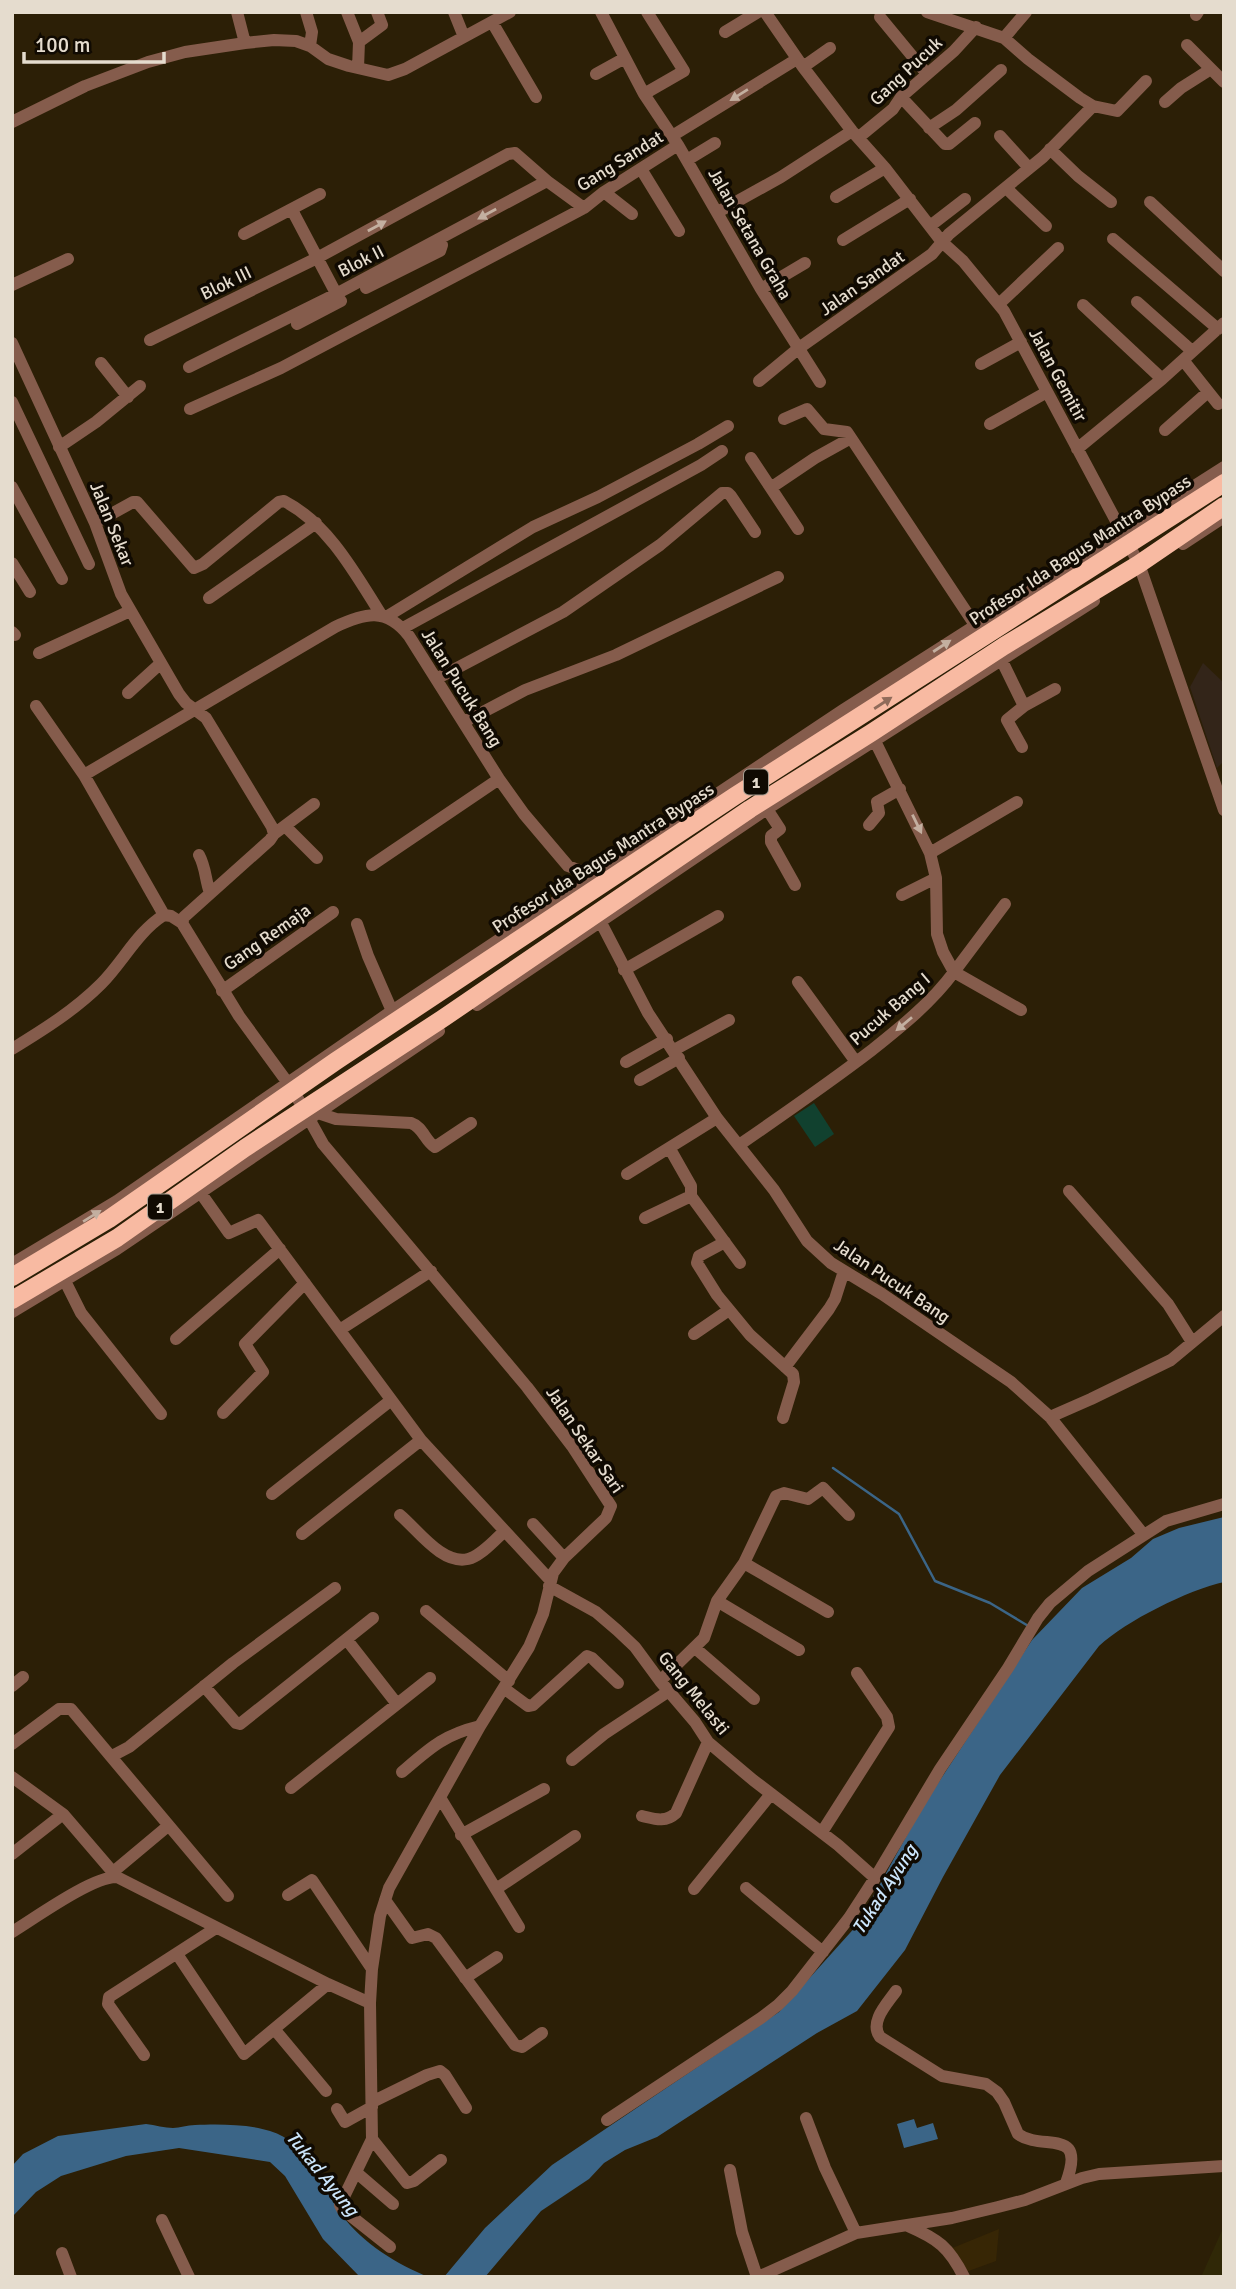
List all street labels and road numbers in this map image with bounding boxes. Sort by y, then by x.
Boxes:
street label: Gang Pucuk [865,32,947,110]
street label: Gang Sandat [573,126,667,196]
street label: Jalan Setana Graha [703,164,797,304]
street label: Blok II [334,240,388,282]
street label: Jalan Sandat [815,246,909,320]
street label: Blok III [197,261,255,305]
street label: Jalan Gemitir [1024,325,1092,426]
street label: Profesor Ida Bagus Mantra Bypass [965,470,1195,630]
street label: Jalan Sekar [85,479,139,570]
street label: Jalan Pucuk Bang [417,625,507,751]
road number: 1 [744,769,768,794]
street label: Profesor Ida Bagus Mantra Bypass [488,778,718,938]
street label: Gang Remaja [219,899,315,975]
street label: Pucuk Bang I [845,968,935,1050]
road number: 1 [148,1194,172,1219]
street label: Jalan Pucuk Bang [830,1234,954,1328]
street label: Jalan Sekar Sari [541,1383,629,1497]
street label: Gang Melasti [654,1647,734,1739]

